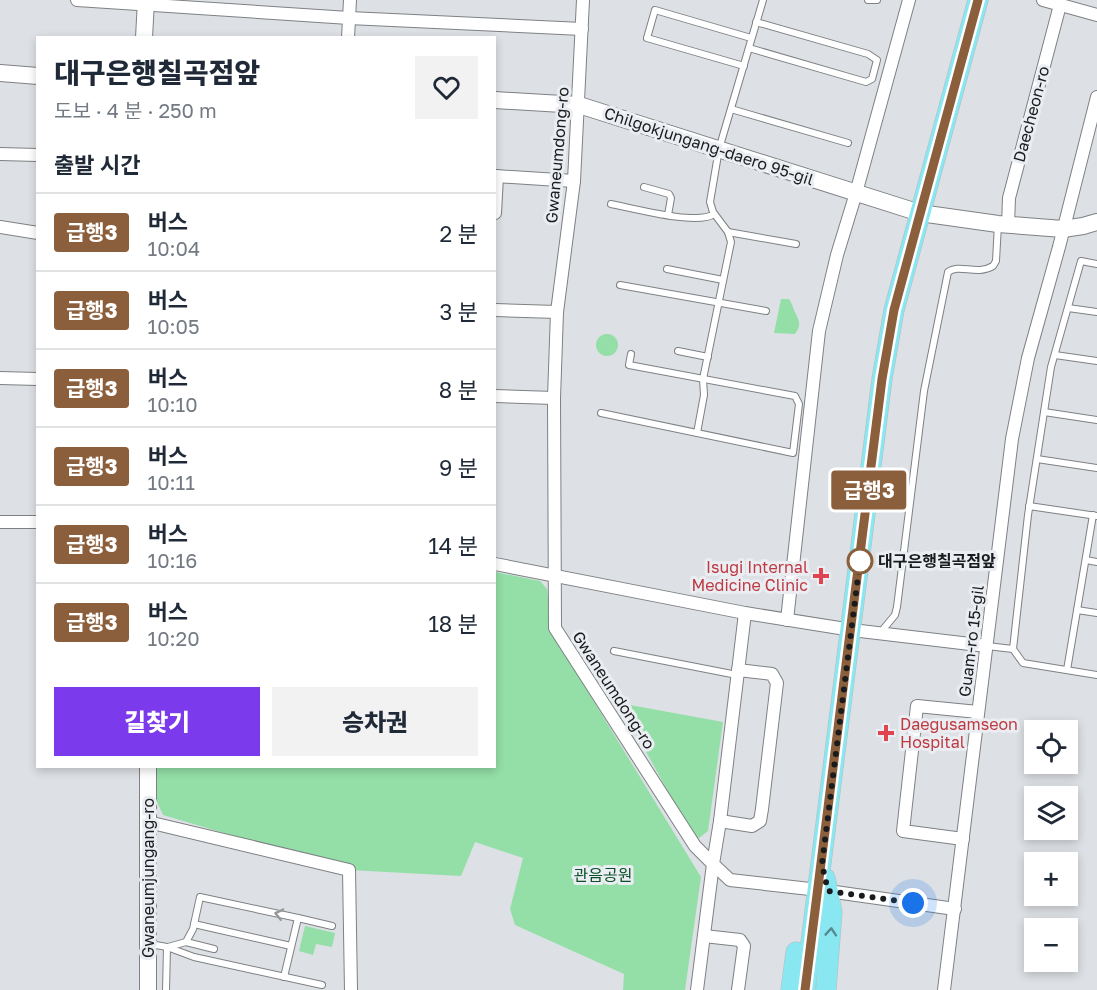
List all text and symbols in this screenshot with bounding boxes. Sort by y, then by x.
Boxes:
text: 대구은행칠곡점앞 [54,56,260,89]
button: heart [415,56,478,119]
street label: Daecheon-ro [1009,64,1053,164]
street label: Gwaneumdong-ro [541,86,573,224]
text: 도보 · 4 분 · 250 m [54,98,217,122]
street label: Chilgokjungang-daero 95-gil [602,103,816,189]
text: 출발 시간 [54,151,140,178]
text: 버스 [147,208,188,235]
text: 급행3 [66,219,117,245]
text: 2 분 [439,220,478,247]
text: 10:04 [147,236,200,260]
text: 버스 [147,286,188,313]
text: 급행3 [66,297,117,323]
text: 3 분 [439,298,478,325]
text: 10:05 [147,314,200,338]
text: 버스 [147,364,188,391]
text: 급행3 [66,375,117,401]
text: 8 분 [439,376,478,403]
text: 10:10 [147,392,198,416]
text: 버스 [147,442,188,469]
text: 급행3 [66,453,117,479]
text: 9 분 [439,454,478,481]
text: 10:11 [147,470,195,494]
line badge: 급행3 [834,470,904,510]
text: 급행3 [843,477,895,503]
text: 버스 [147,520,188,547]
text: 급행3 [66,531,117,557]
text: 14 분 [428,532,478,559]
text: 10:16 [147,548,197,572]
marker: 대구은행칠곡점앞 [847,548,873,574]
place label: 대구은행칠곡점앞 [878,551,996,571]
place label: Isugi Internal Medicine Clinic [692,557,808,595]
marker: Isugi Internal Medicine Clinic [812,567,830,585]
street label: Guam-ro 15-gil [954,584,988,698]
text: 버스 [147,598,188,625]
text: 급행3 [66,609,117,635]
text: 18 분 [428,610,478,637]
text: 10:20 [147,626,200,650]
street label: Gwaneumdong-ro [568,627,660,753]
button: 길찾기 [54,687,260,756]
button: 승차권 [272,687,478,756]
place label: Daegusamseon Hospital [900,714,1018,752]
map controls [1024,720,1078,972]
button: locate [1024,720,1078,774]
marker: Daegusamseon Hospital [877,724,895,742]
button: layers [1024,786,1078,840]
street label: Gwaneumjungang-ro [138,798,158,958]
button: + [1024,852,1078,906]
park label: 관음공원 [574,865,632,885]
your location [898,888,928,918]
one-way arrow [274,908,284,921]
button: − [1024,918,1078,972]
one-way arrow [824,927,837,936]

